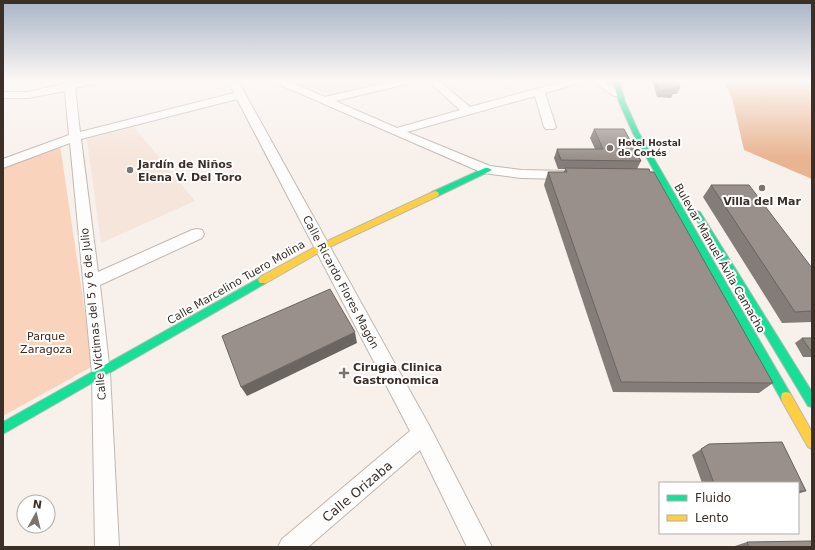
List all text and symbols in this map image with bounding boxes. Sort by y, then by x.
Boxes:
place label: Hotel Hostal de Cortés [618,138,681,158]
marker: Hotel Hostal de Cortés [605,143,615,153]
place label: Jardín de Niños Elena V. Del Toro [137,158,242,184]
marker: Jardín de Niños Elena V. Del Toro [125,165,135,175]
street label: Bulevar Manuel Ávila Camacho [671,181,768,336]
marker: Villa del Mar [757,183,767,193]
place label: Villa del Mar [723,195,801,208]
street label: Calle Ricardo Flores Magón [300,213,381,351]
street label: Calle Víctimas del 5 y 6 de Julio [78,227,109,401]
street label: Calle Marcelino Tuero Molina [165,238,307,327]
park label: Parque Zaragoza [20,330,72,356]
place label: Cirugia Clinica Gastronomica [353,361,442,387]
marker: Cirugia Clinica Gastronomica [338,367,350,379]
street label: Calle Orizaba [319,458,395,525]
legend [659,482,799,534]
text: Fluido [695,491,731,505]
north arrow [16,494,56,534]
text: N [32,498,43,512]
text: Lento [695,511,729,525]

